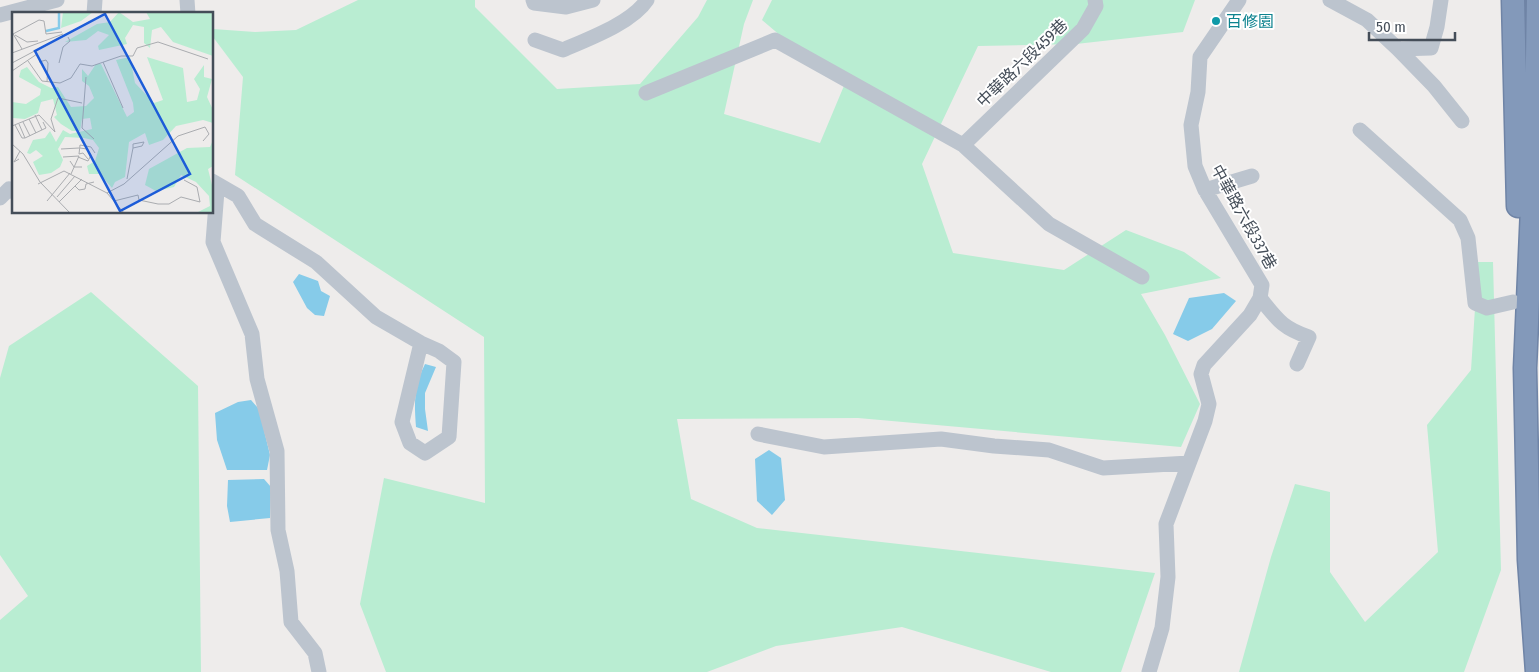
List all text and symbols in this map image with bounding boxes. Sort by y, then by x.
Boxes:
scale bar [1369,10,1455,42]
inset map [12,12,214,214]
place label: 百修園 [1226,12,1274,31]
street label: 中華路六段459巷 [973,15,1071,111]
marker: 百修園 [1210,15,1222,27]
text: 50 m [1376,18,1406,36]
street label: 中華路六段337巷 [1207,161,1281,273]

